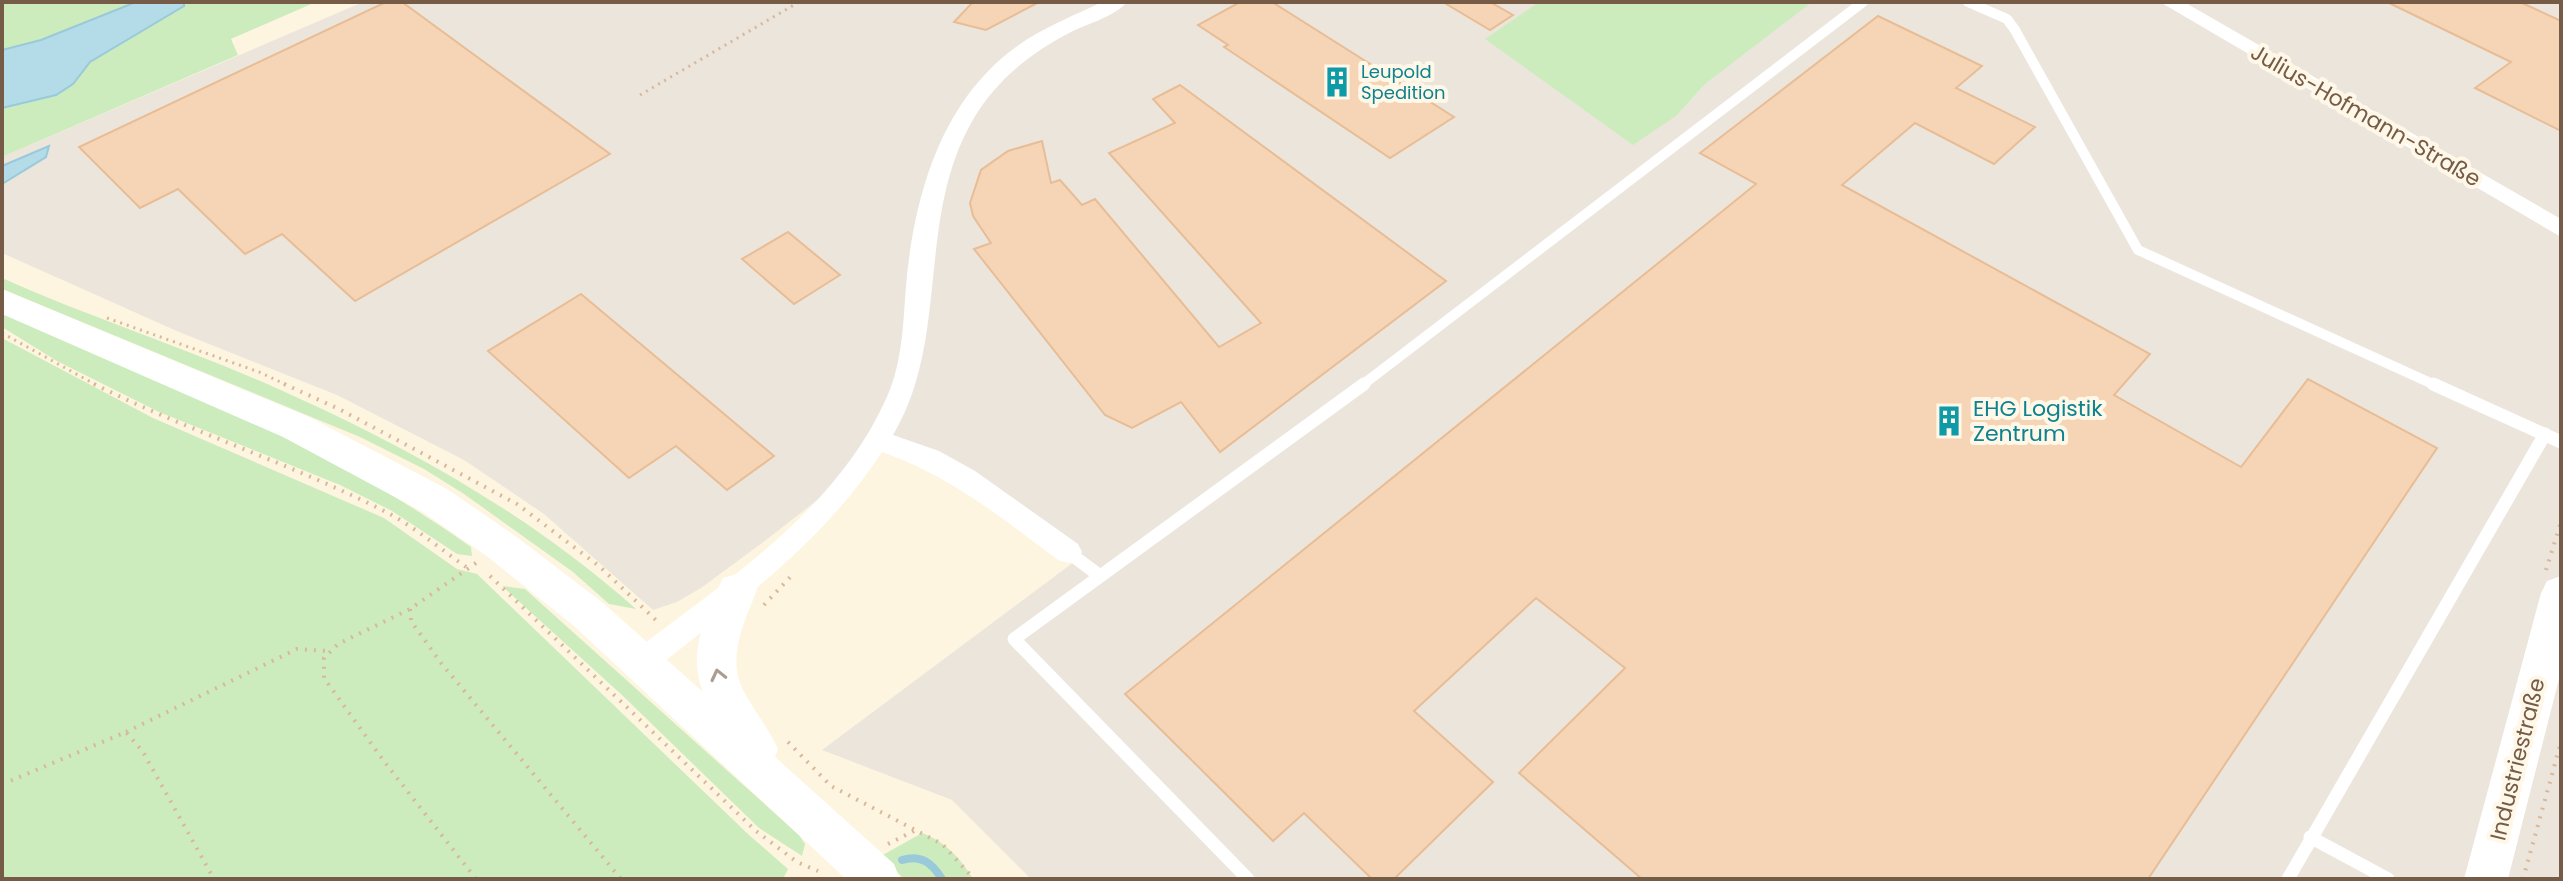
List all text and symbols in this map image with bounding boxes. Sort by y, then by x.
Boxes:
street label: Julius-Hofmann-Straße [2245,37,2487,194]
place label: Leupold Spedition [1361,59,1446,105]
building icon: Leupold Spedition [1320,65,1354,99]
place label: EHG Logistik Zentrum [1973,393,2103,449]
building icon: EHG Logistik Zentrum [1932,404,1966,438]
one-way arrow [710,669,727,683]
street label: Industriestraße [2482,675,2553,844]

